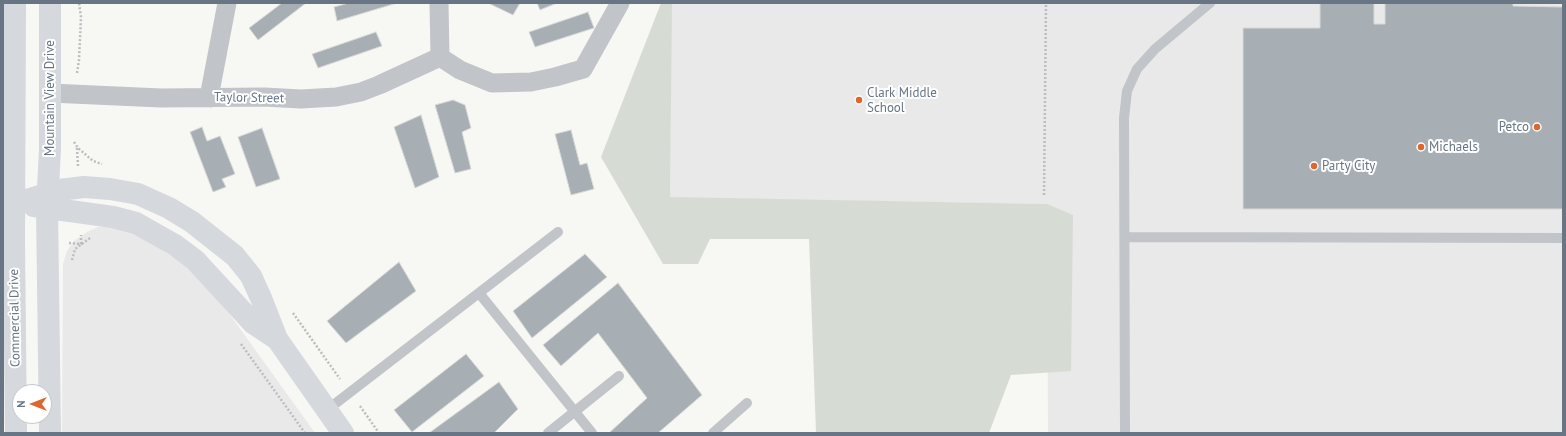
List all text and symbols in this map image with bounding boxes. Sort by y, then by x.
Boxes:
street label: Mountain View Drive [42,40,58,156]
place label: Clark Middle School [867,85,937,116]
street label: Taylor Street [214,90,284,106]
marker: Clark Middle School [854,95,864,105]
place label: Petco [1499,119,1529,135]
marker: Petco [1532,122,1542,132]
place label: Michaels [1429,139,1478,155]
marker: Michaels [1416,142,1426,152]
place label: Party City [1322,158,1375,174]
marker: Party City [1309,161,1319,171]
street label: Commercial Drive [6,269,24,367]
north arrow [12,384,52,424]
text: N [14,400,28,408]

